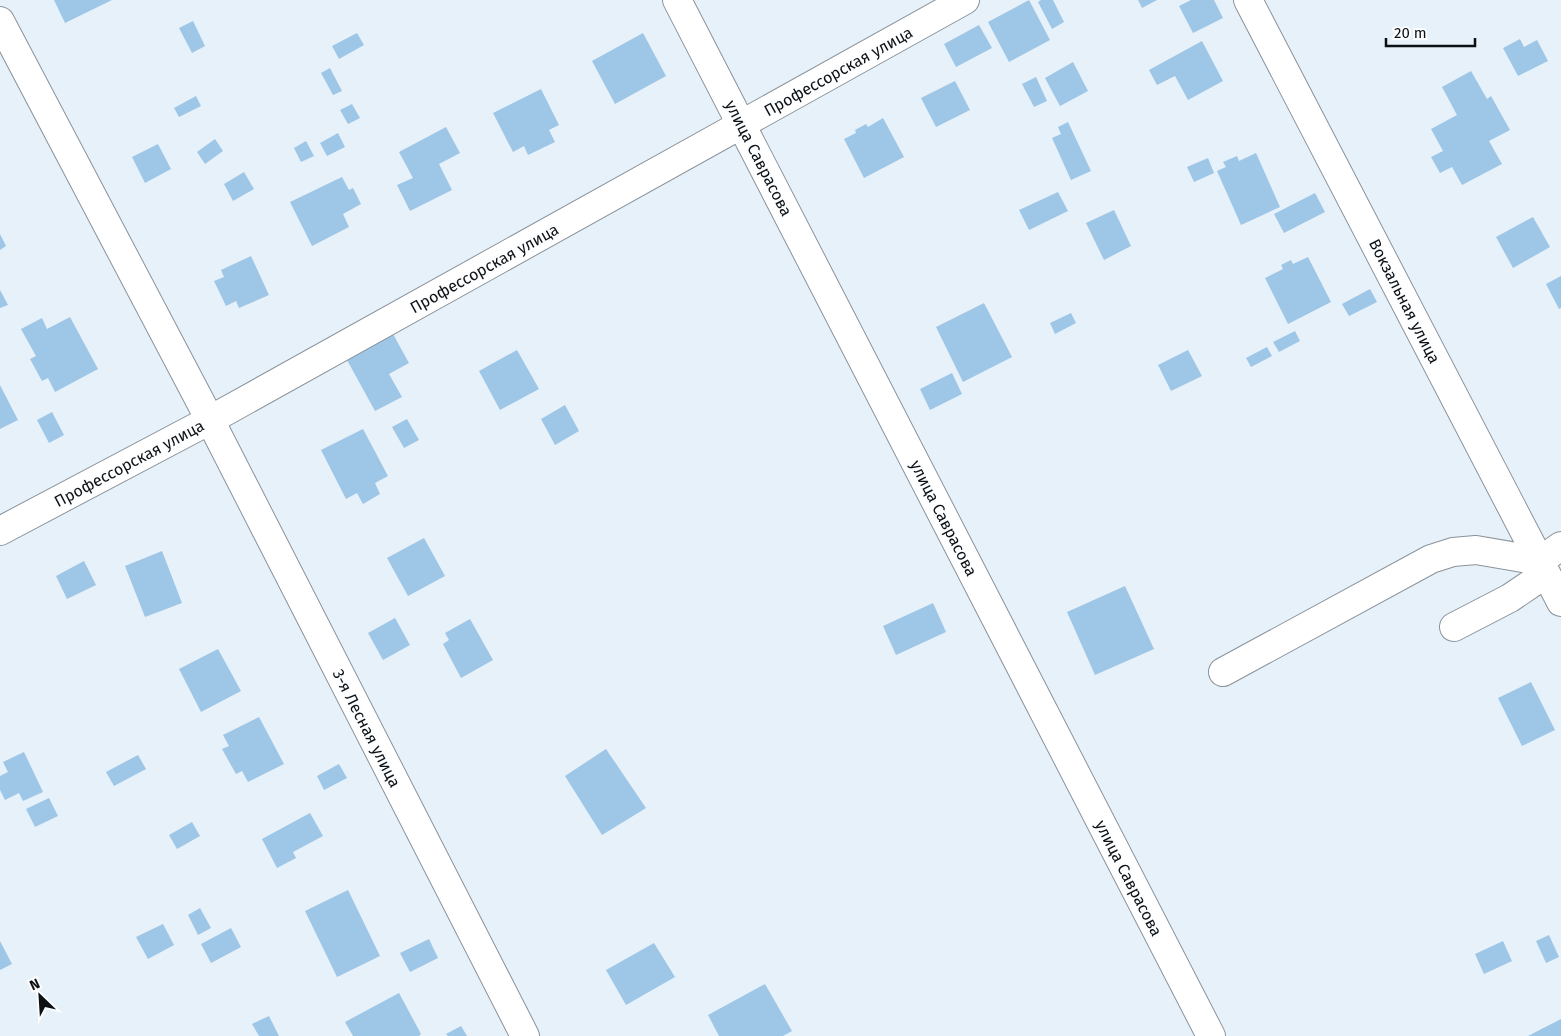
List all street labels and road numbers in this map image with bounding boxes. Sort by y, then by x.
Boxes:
street label: Профессорская улица [761,23,916,120]
street label: улица Саврасова [721,97,796,219]
street label: Профессорская улица [407,220,562,317]
street label: Вокзальная улица [1365,236,1444,367]
street label: Профессорская улица [51,416,207,511]
street label: улица Саврасова [906,457,981,579]
street label: 3-я Лесная улица [329,666,405,790]
street label: улица Саврасова [1091,817,1166,939]

